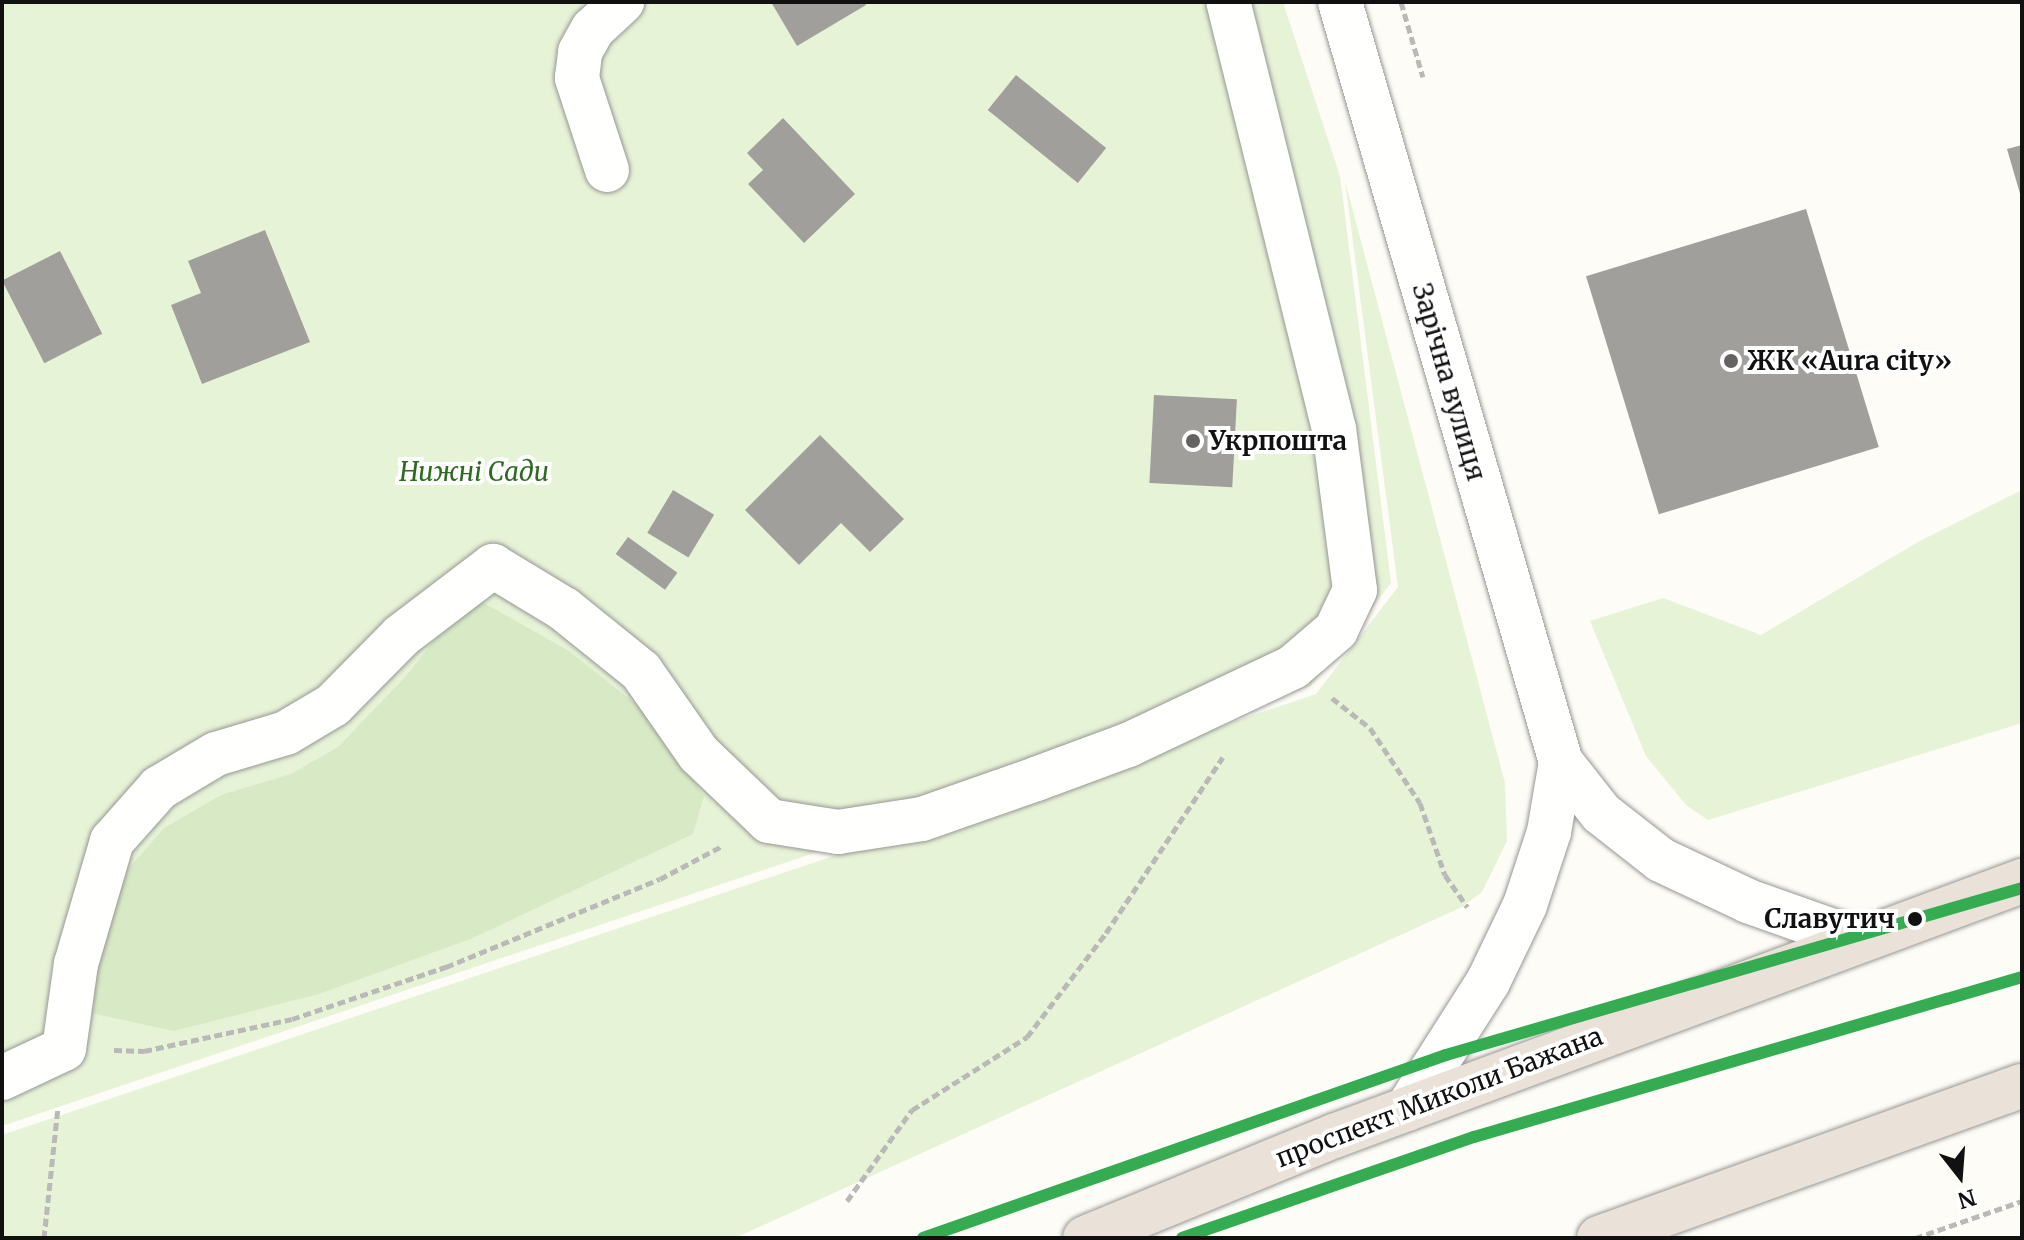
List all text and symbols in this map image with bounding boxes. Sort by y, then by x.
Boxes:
street label: Зарічна вулиця [1406,280,1492,484]
place label: ЖК «Aura city» [1747,345,1952,377]
marker: ЖК «Aura city» [1722,352,1740,370]
place label: Укрпошта [1209,425,1347,457]
marker: Укрпошта [1184,432,1202,450]
park label: Нижні Сади [399,456,549,488]
place label: Славутич [1764,903,1895,935]
marker: Славутич [1902,906,1928,932]
street label: проспект Миколи Бажана [1271,1020,1607,1174]
north arrow [1920,1136,2000,1216]
text: N [1955,1183,1979,1215]

